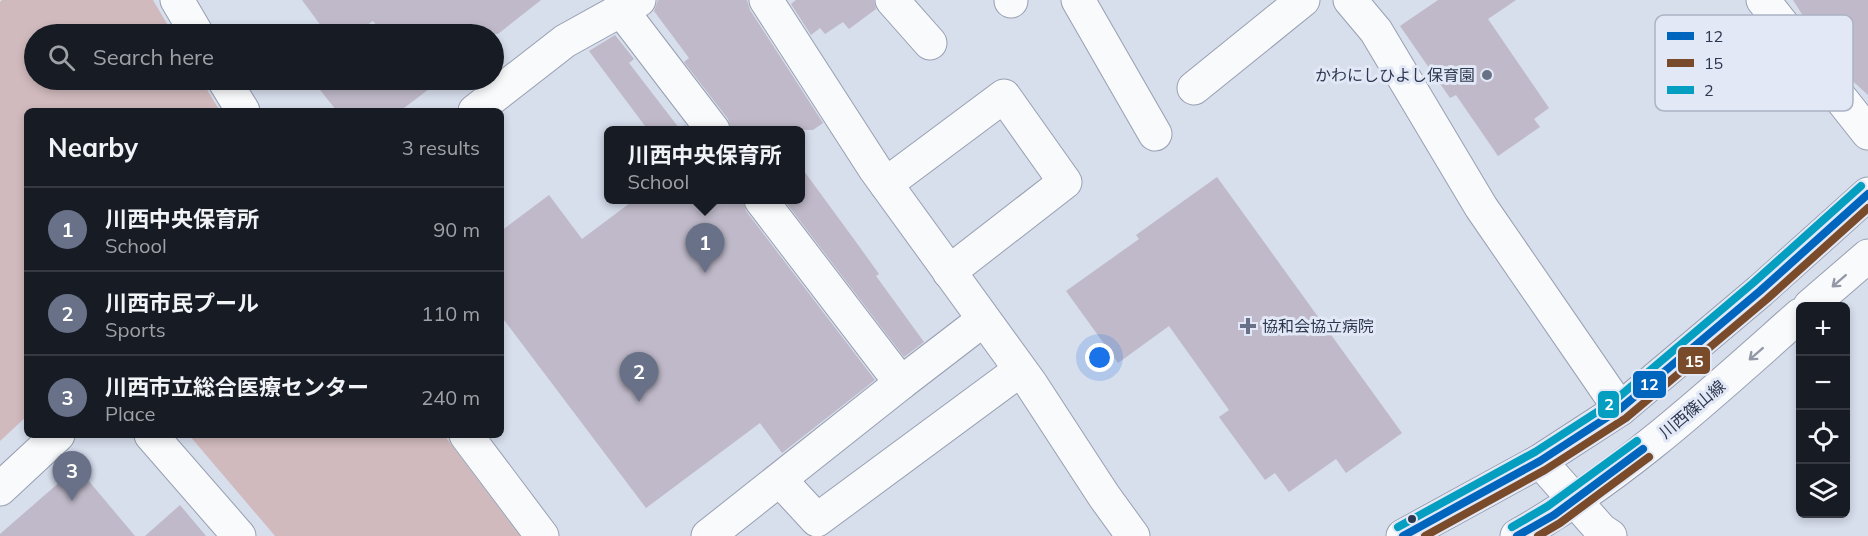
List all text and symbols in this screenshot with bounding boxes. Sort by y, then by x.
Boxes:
legend [1655,15,1853,111]
search box [24,24,504,90]
text: 12 [1704,26,1723,46]
icon: search [45,41,78,74]
text: Search here [93,43,214,71]
text: 15 [1704,53,1723,73]
place label: かわにしひよし保育園 [1315,65,1475,85]
marker: かわにしひよし保育園 [1480,68,1494,82]
text: 2 [1704,80,1714,100]
popup [604,126,805,204]
text: Nearby [48,131,138,164]
text: 3 results [402,135,480,160]
text: 川西中央保育所 [627,141,782,169]
text: School [627,169,689,194]
text: 川西中央保育所 [105,205,259,233]
text: 1 [62,217,74,242]
text: 90 m [433,217,480,242]
pin: 1 [686,224,724,273]
text: School [105,233,167,258]
one-way arrow [1832,274,1847,288]
text: 川西市民プール [105,289,259,317]
text: 2 [62,301,74,326]
text: 110 m [421,301,480,326]
map controls [1796,302,1850,518]
button: + [1796,302,1850,356]
place label: 協和会協立病院 [1262,316,1374,336]
text: Sports [105,317,166,342]
marker: 協和会協立病院 [1239,317,1257,335]
your location [1085,343,1114,372]
line badge: 15 [1677,346,1711,375]
one-way arrow [1749,347,1764,361]
text: 15 [1684,351,1704,371]
pin: 2 [620,352,658,402]
button: − [1796,356,1850,410]
line badge: 12 [1632,370,1667,399]
text: 川西市立総合医療センター [105,373,369,401]
text: 12 [1639,374,1659,394]
street label: 川西篠山線 [1655,376,1729,442]
text: 3 [62,385,74,410]
text: 240 m [421,385,480,410]
line badge: 2 [1597,390,1620,419]
text: 2 [1604,394,1614,414]
text: Place [105,401,155,426]
button: locate [1796,410,1850,464]
pin: 3 [52,452,92,501]
button: layers [1796,464,1850,518]
unlabelled marker [1406,513,1418,525]

